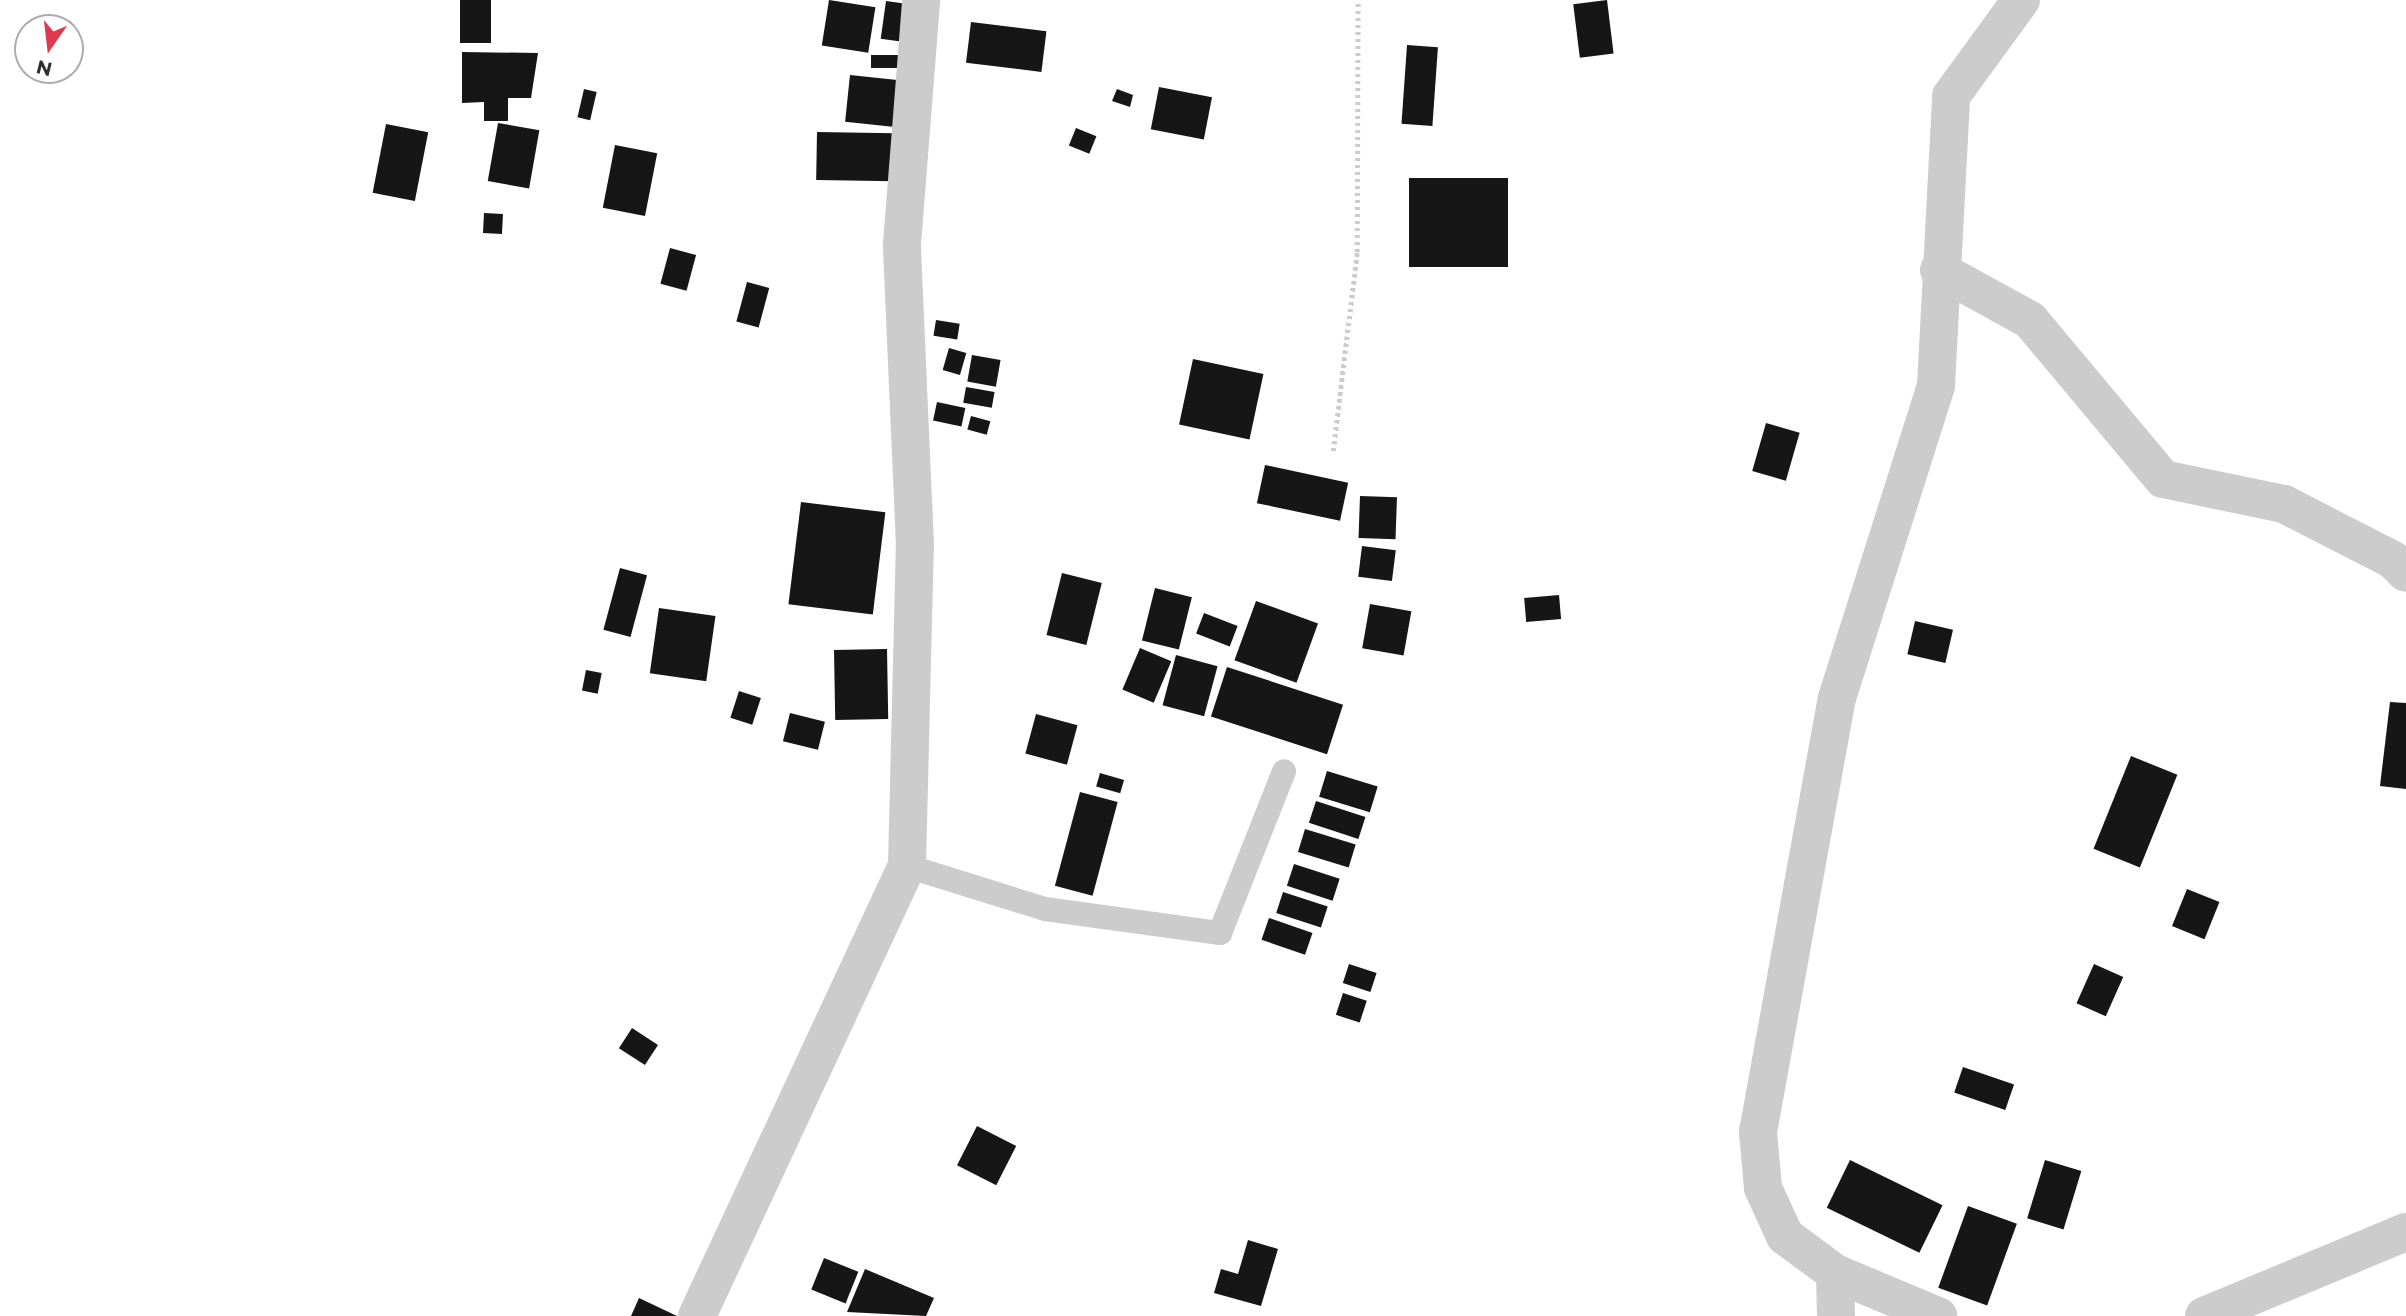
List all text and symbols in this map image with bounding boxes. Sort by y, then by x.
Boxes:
north arrow [14,14,84,84]
text: N [34,55,55,81]

